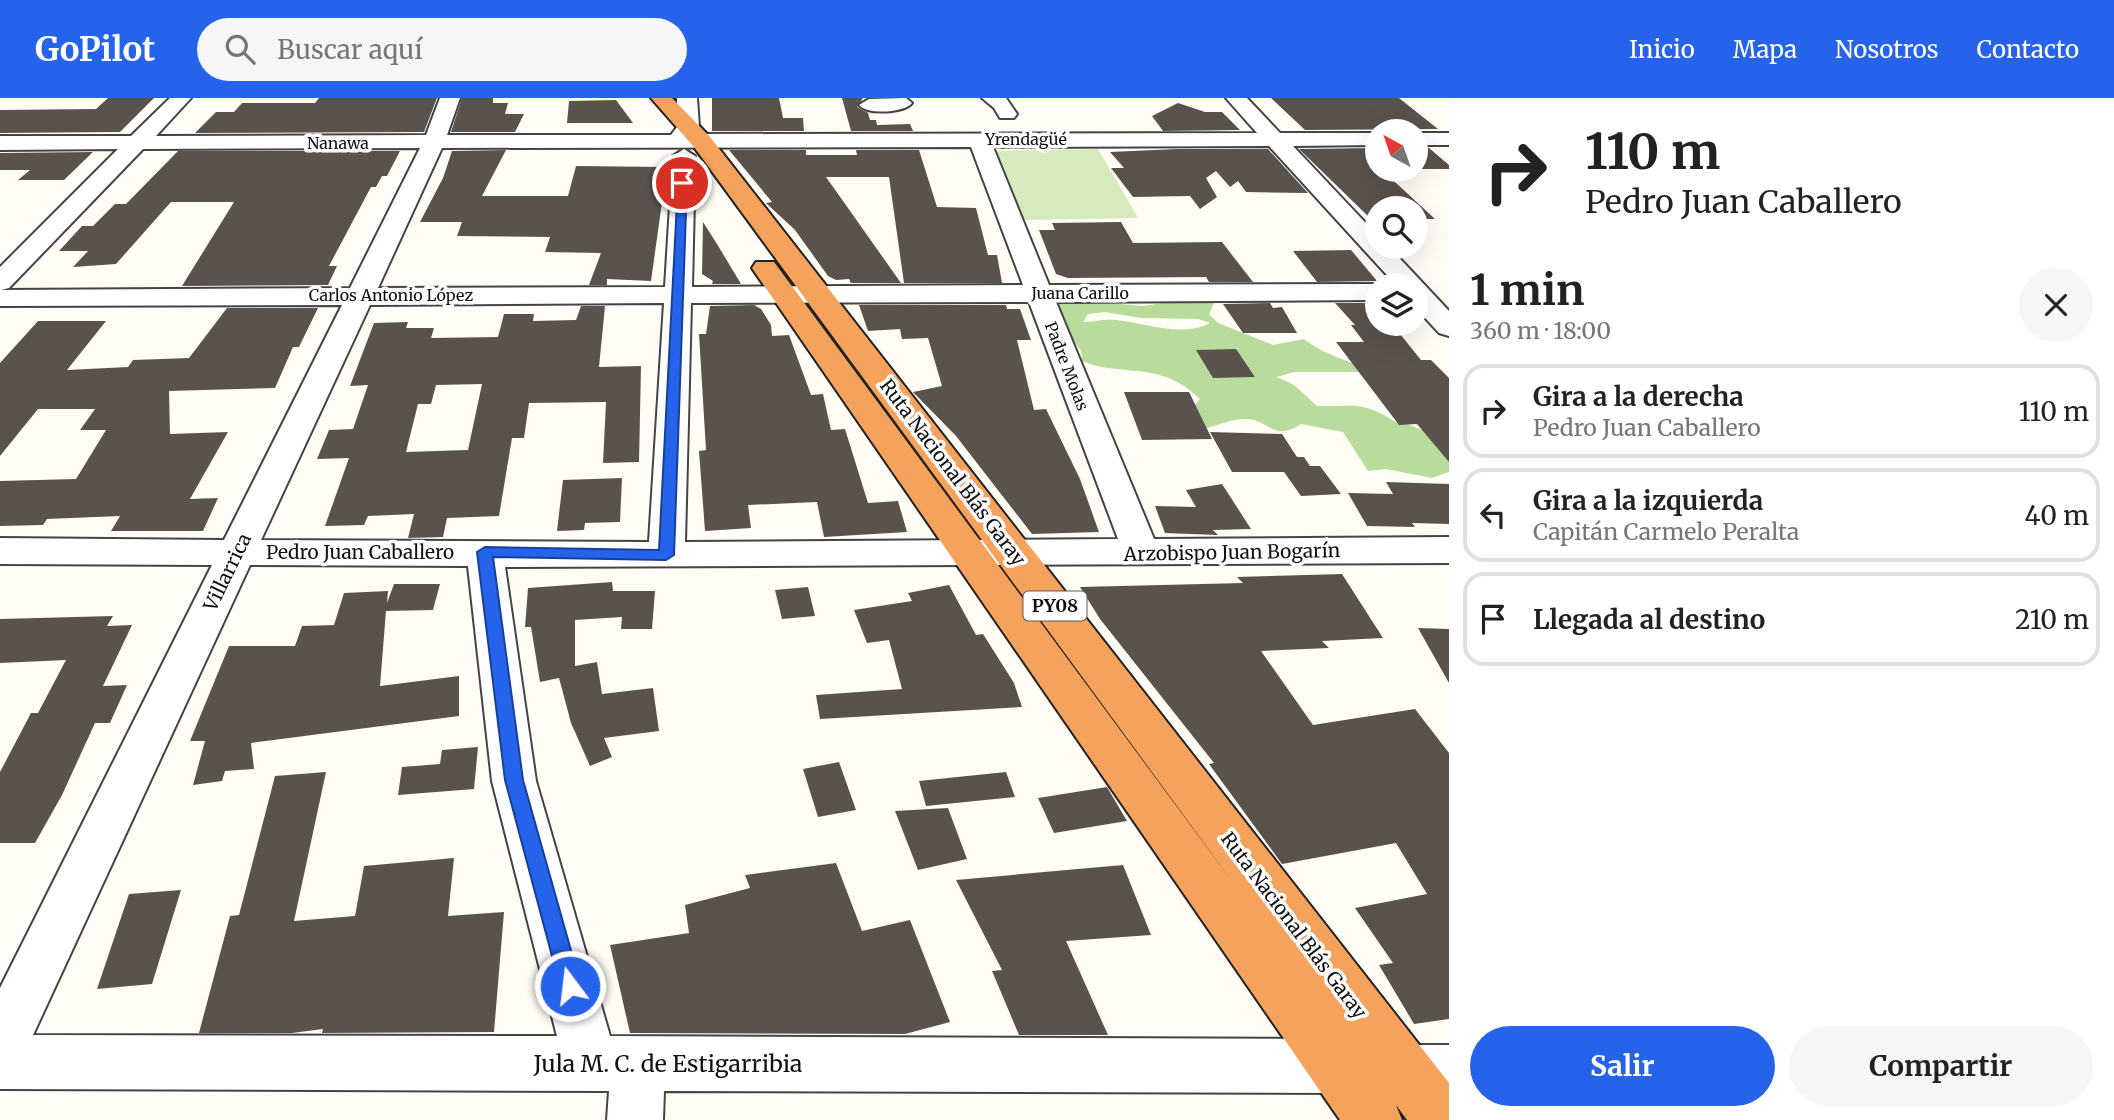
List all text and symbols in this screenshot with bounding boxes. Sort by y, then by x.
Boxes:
search box [197,18,687,81]
text: GoPilot [35,29,155,70]
icon: search [221,30,259,68]
text: Buscar aquí [277,33,423,66]
text: Inicio [1629,34,1695,65]
text: Mapa [1733,34,1797,65]
text: Nosotros [1835,34,1939,65]
text: Contacto [1977,34,2079,65]
north arrow [1365,119,1428,182]
map controls [1365,119,1428,336]
text: 110 m [1585,121,1720,182]
icon: right [1470,126,1561,217]
street label: Yrendagüé [984,129,1067,149]
street label: Nanawa [307,133,369,153]
pin [652,153,712,213]
icon: arrive [663,164,701,202]
text: Pedro Juan Caballero [1585,182,1902,222]
button: search [1365,196,1428,259]
text: 1 min [1470,264,1584,316]
button: close [2019,268,2093,342]
button: layers [1365,273,1428,336]
street label: Juana Carillo [1030,283,1129,303]
street label: Carlos Antonio López [309,285,473,305]
text: 360 m · 18:00 [1470,316,1611,345]
street label: Padre Molas [1041,319,1093,413]
street label: Ruta Nacional Blás Garay [875,374,1031,570]
text: Gira a la derecha [1533,380,1744,413]
icon: right [1474,392,1512,430]
text: 110 m [2019,395,2089,428]
text: Pedro Juan Caballero [1533,413,1761,442]
text: Gira a la izquierda [1533,484,1763,517]
icon: left [1474,496,1512,534]
text: 40 m [2025,499,2089,532]
text: Capitán Carmelo Peralta [1533,517,1799,546]
street label: Villarrica [197,529,256,616]
street label: Arzobispo Juan Bogarín [1122,538,1341,566]
street label: Pedro Juan Caballero [266,540,454,564]
road number: PY08 [1024,592,1086,620]
icon: arrive [1474,600,1512,638]
text: Llegada al destino [1533,603,1765,636]
text: 210 m [2015,603,2089,636]
street label: Ruta Nacional Blás Garay [1216,827,1372,1023]
position arrow [533,949,607,1023]
button: Salir [1470,1026,1775,1106]
button: Compartir [1789,1026,2093,1106]
street label: Jula M. C. de Estigarribia [533,1049,802,1078]

